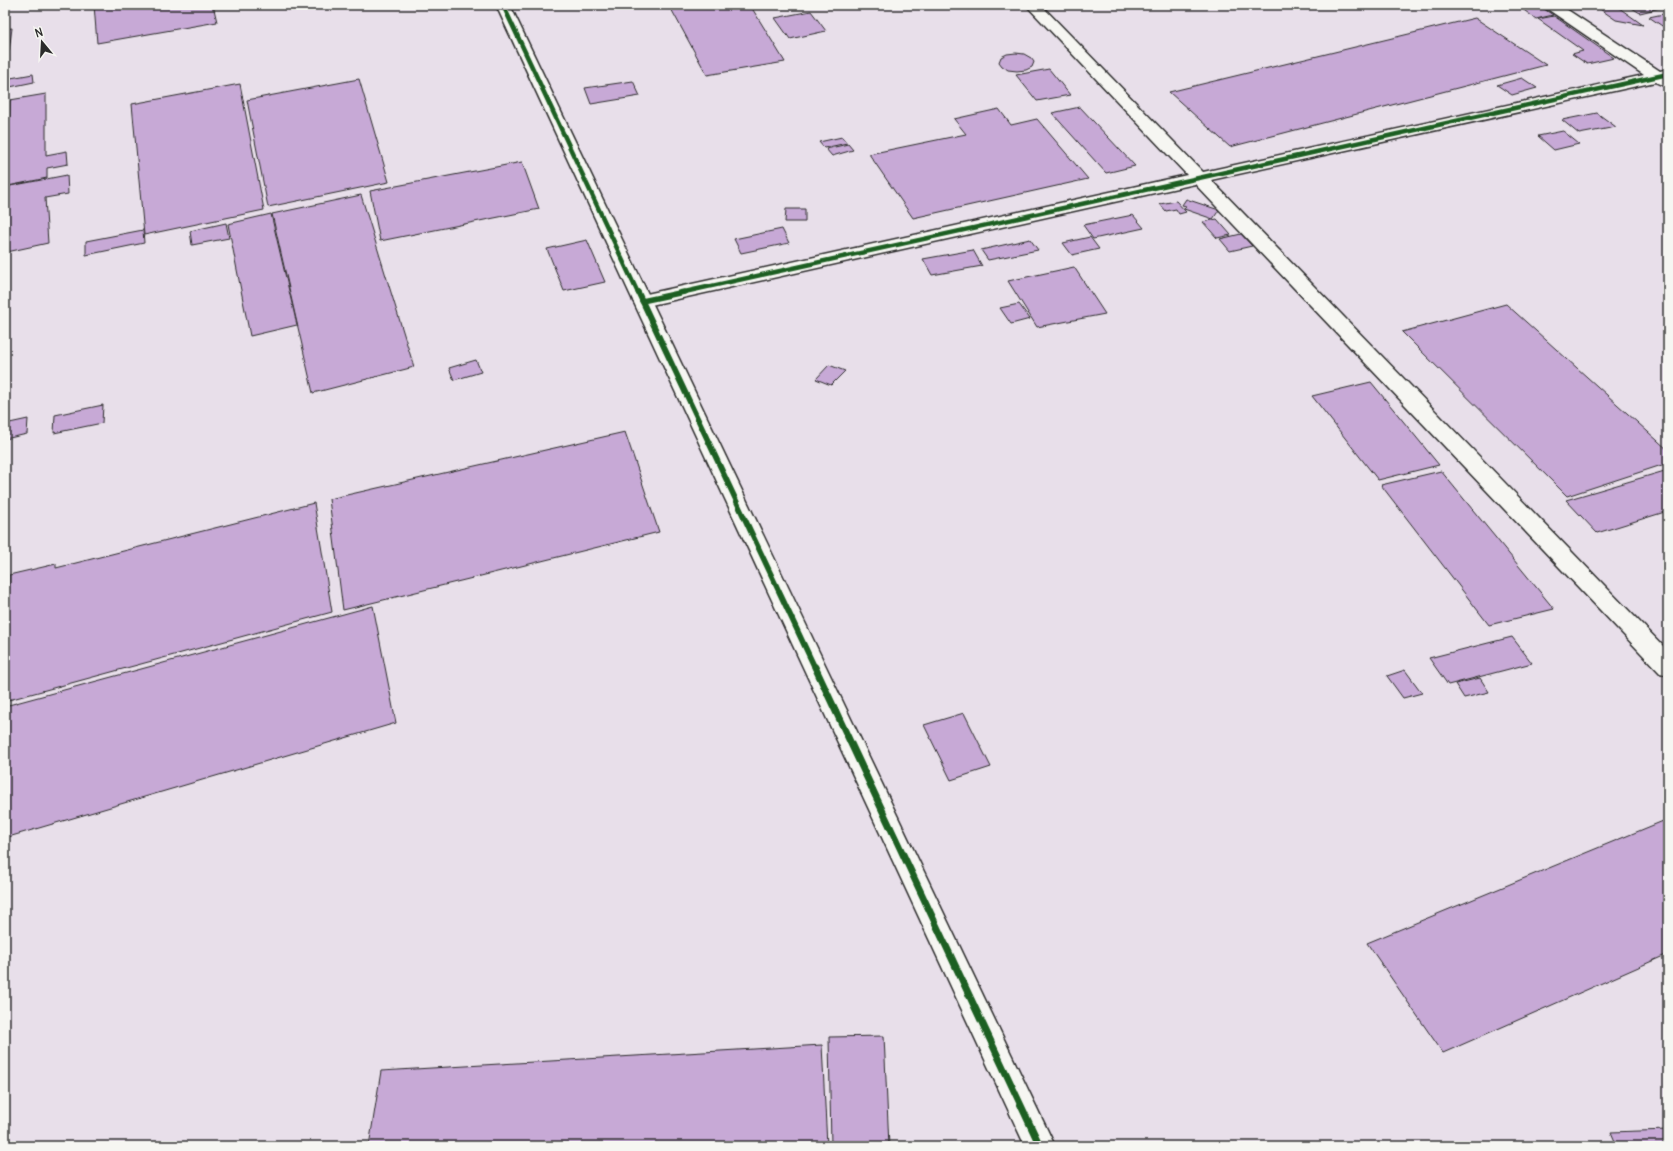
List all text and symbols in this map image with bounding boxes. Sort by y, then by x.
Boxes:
north arrow [22,22,62,62]
text: N [33,25,45,40]

